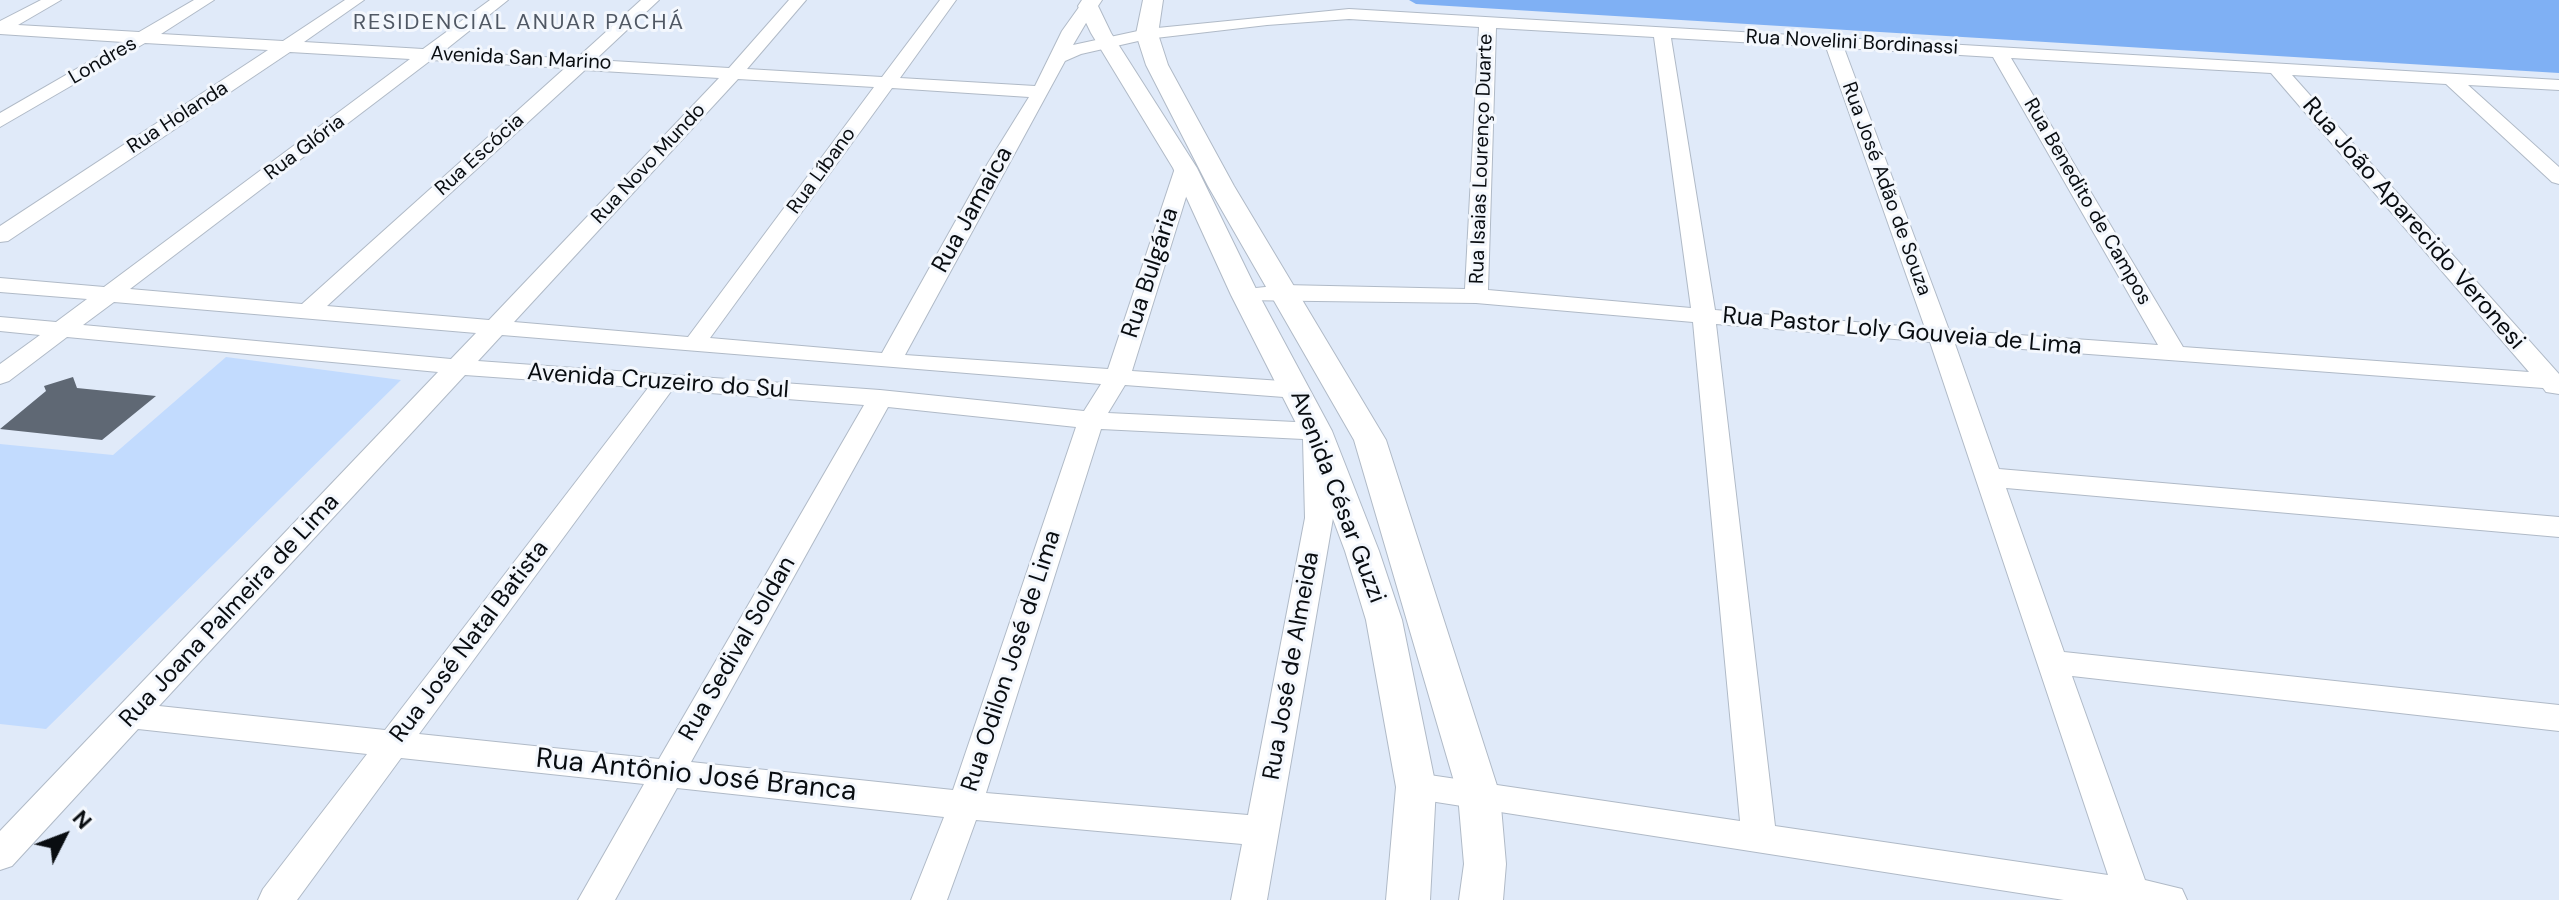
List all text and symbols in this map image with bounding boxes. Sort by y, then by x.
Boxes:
district label: RESIDENCIAL ANUAR PACHÁ [353,10,685,36]
street label: Rua Novelini Bordinassi [1745,25,1959,61]
street label: Londres [65,32,141,90]
street label: Rua Isaias Lourenço Duarte [1466,33,1498,285]
street label: Avenida San Marino [430,42,612,76]
street label: Rua Holanda [123,77,233,159]
street label: Rua José Adão de Souza [1836,79,1936,299]
street label: Rua João Aparecido Veronesi [2296,92,2530,356]
street label: Rua Benedito de Campos [2018,94,2156,310]
street label: Rua Novo Mundo [587,99,711,229]
street label: Rua Escócia [431,109,529,201]
street label: Rua Glória [260,110,350,186]
street label: Rua Líbano [783,123,861,219]
street label: Rua Jamaica [927,142,1019,278]
street label: Rua Bulgária [1116,204,1186,342]
street label: Rua Pastor Loly Gouveia de Lima [1721,302,2083,362]
street label: Avenida Cruzeiro do Sul [526,358,790,406]
street label: Avenida César Guzzi [1283,387,1391,607]
street label: Rua Joana Palmeira de Lima [114,488,346,734]
street label: Rua Odilon José de Lima [956,527,1068,795]
street label: Rua José Natal Batista [385,535,555,749]
street label: Rua José de Almeida [1258,550,1326,782]
street label: Rua Sedival Soldan [674,552,802,746]
street label: Rua Antônio José Branca [534,742,858,810]
north arrow [24,796,104,876]
text: N [66,804,98,835]

